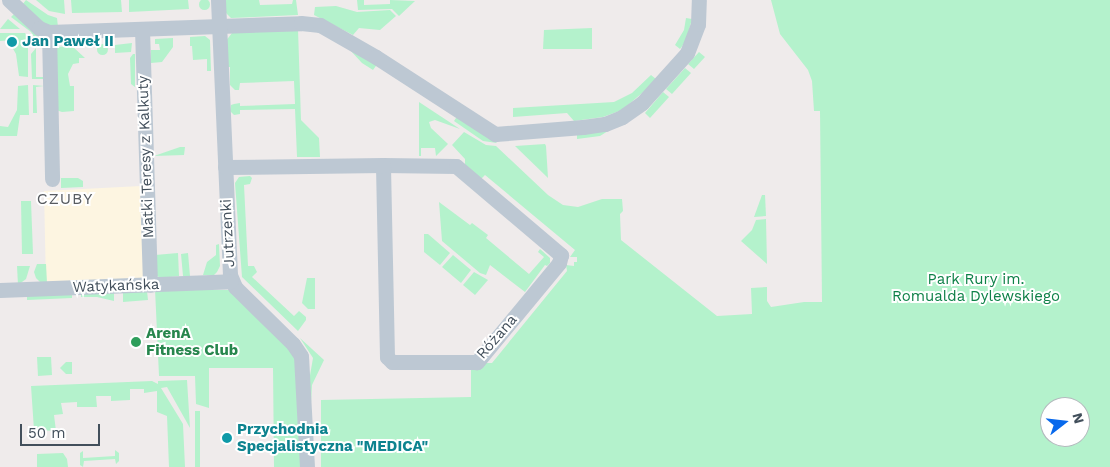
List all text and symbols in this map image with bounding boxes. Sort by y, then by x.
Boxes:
place label: Jan Paweł II [22,33,114,51]
marker: Jan Paweł II [6,36,18,48]
street label: Matki Teresy z Kalkuty [134,75,158,239]
district label: CZUBY [36,189,94,209]
street label: Jutrzenki [217,198,239,268]
park label: Park Rury im. Romualda Dylewskiego [892,270,1060,305]
street label: Watykańska [72,275,160,297]
street label: Różana [473,311,521,363]
place label: ArenA Fitness Club [146,324,238,359]
marker: ArenA Fitness Club [130,336,142,348]
north arrow [1040,397,1090,447]
text: N [1069,411,1088,425]
scale bar [22,414,102,446]
place label: Przychodnia Specjalistyczna "MEDICA" [237,420,428,455]
text: 50 m [28,424,65,442]
marker: Przychodnia Specjalistyczna "MEDICA" [221,432,233,444]

